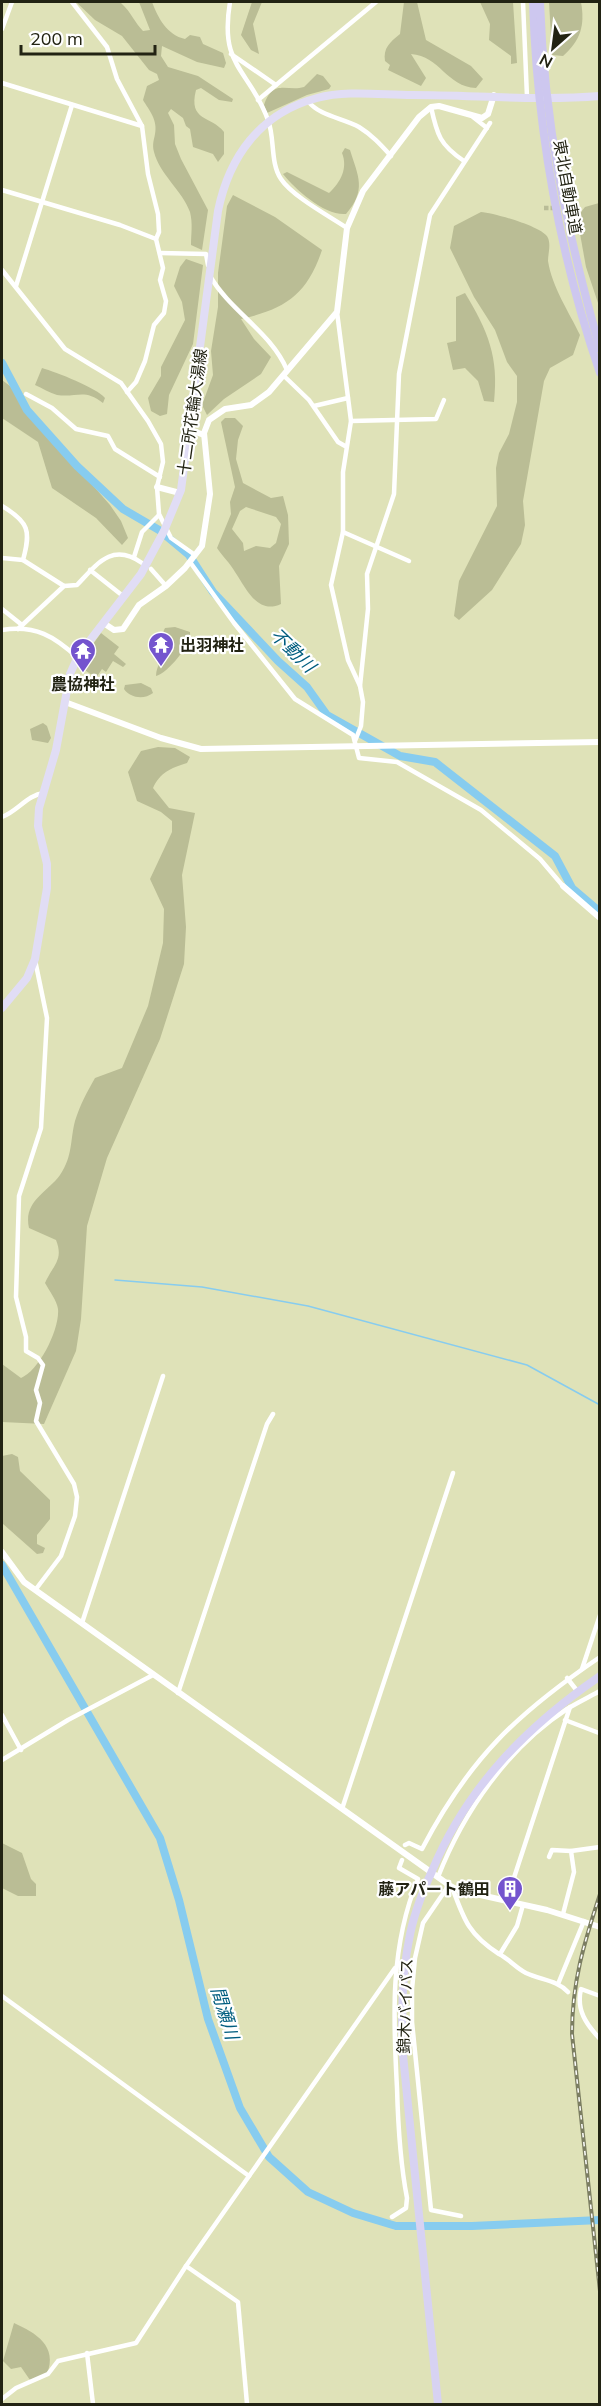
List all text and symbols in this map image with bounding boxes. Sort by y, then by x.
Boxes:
scale bar [21,18,154,56]
north arrow [523,18,583,78]
text: 200 m [30,27,83,50]
text: N [536,50,556,73]
street label: 東北自動車道 [550,138,586,236]
street label: 十二所花輪大湯線 [173,347,211,477]
water label: 不動川 [266,623,322,678]
temple icon: 出羽神社 [146,630,176,668]
place label: 出羽神社 [180,635,244,655]
temple icon: 農協神社 [68,636,98,674]
place label: 農協神社 [51,674,115,694]
building icon: 藤アパート鶴田 [495,1874,525,1912]
place label: 藤アパート鶴田 [378,1879,490,1899]
street label: 錦木バイパス [393,1958,417,2054]
water label: 間瀬川 [206,1984,244,2044]

